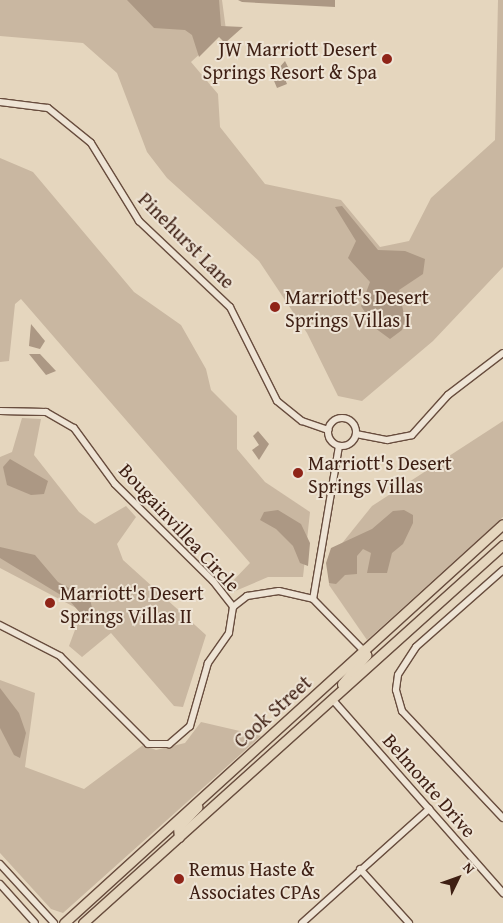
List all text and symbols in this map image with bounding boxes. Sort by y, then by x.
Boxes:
place label: JW Marriott Desert Springs Resort & Spa [202,36,377,83]
marker: JW Marriott Desert Springs Resort & Spa [381,53,393,65]
street label: Pinehurst Lane [134,187,240,293]
place label: Marriott's Desert Springs Villas I [285,284,429,331]
marker: Marriott's Desert Springs Villas I [269,301,281,313]
place label: Marriott's Desert Springs Villas [308,450,452,497]
street label: Bougainvillea Circle [114,458,246,596]
marker: Marriott's Desert Springs Villas [292,467,304,479]
place label: Marriott's Desert Springs Villas II [60,580,204,627]
marker: Marriott's Desert Springs Villas II [44,597,56,609]
street label: Cook Street [228,670,316,752]
street label: Belmonte Drive [378,728,482,842]
north arrow [433,853,483,903]
place label: Remus Haste & Associates CPAs [189,856,320,903]
text: N [459,858,480,878]
marker: Remus Haste & Associates CPAs [173,873,185,885]

